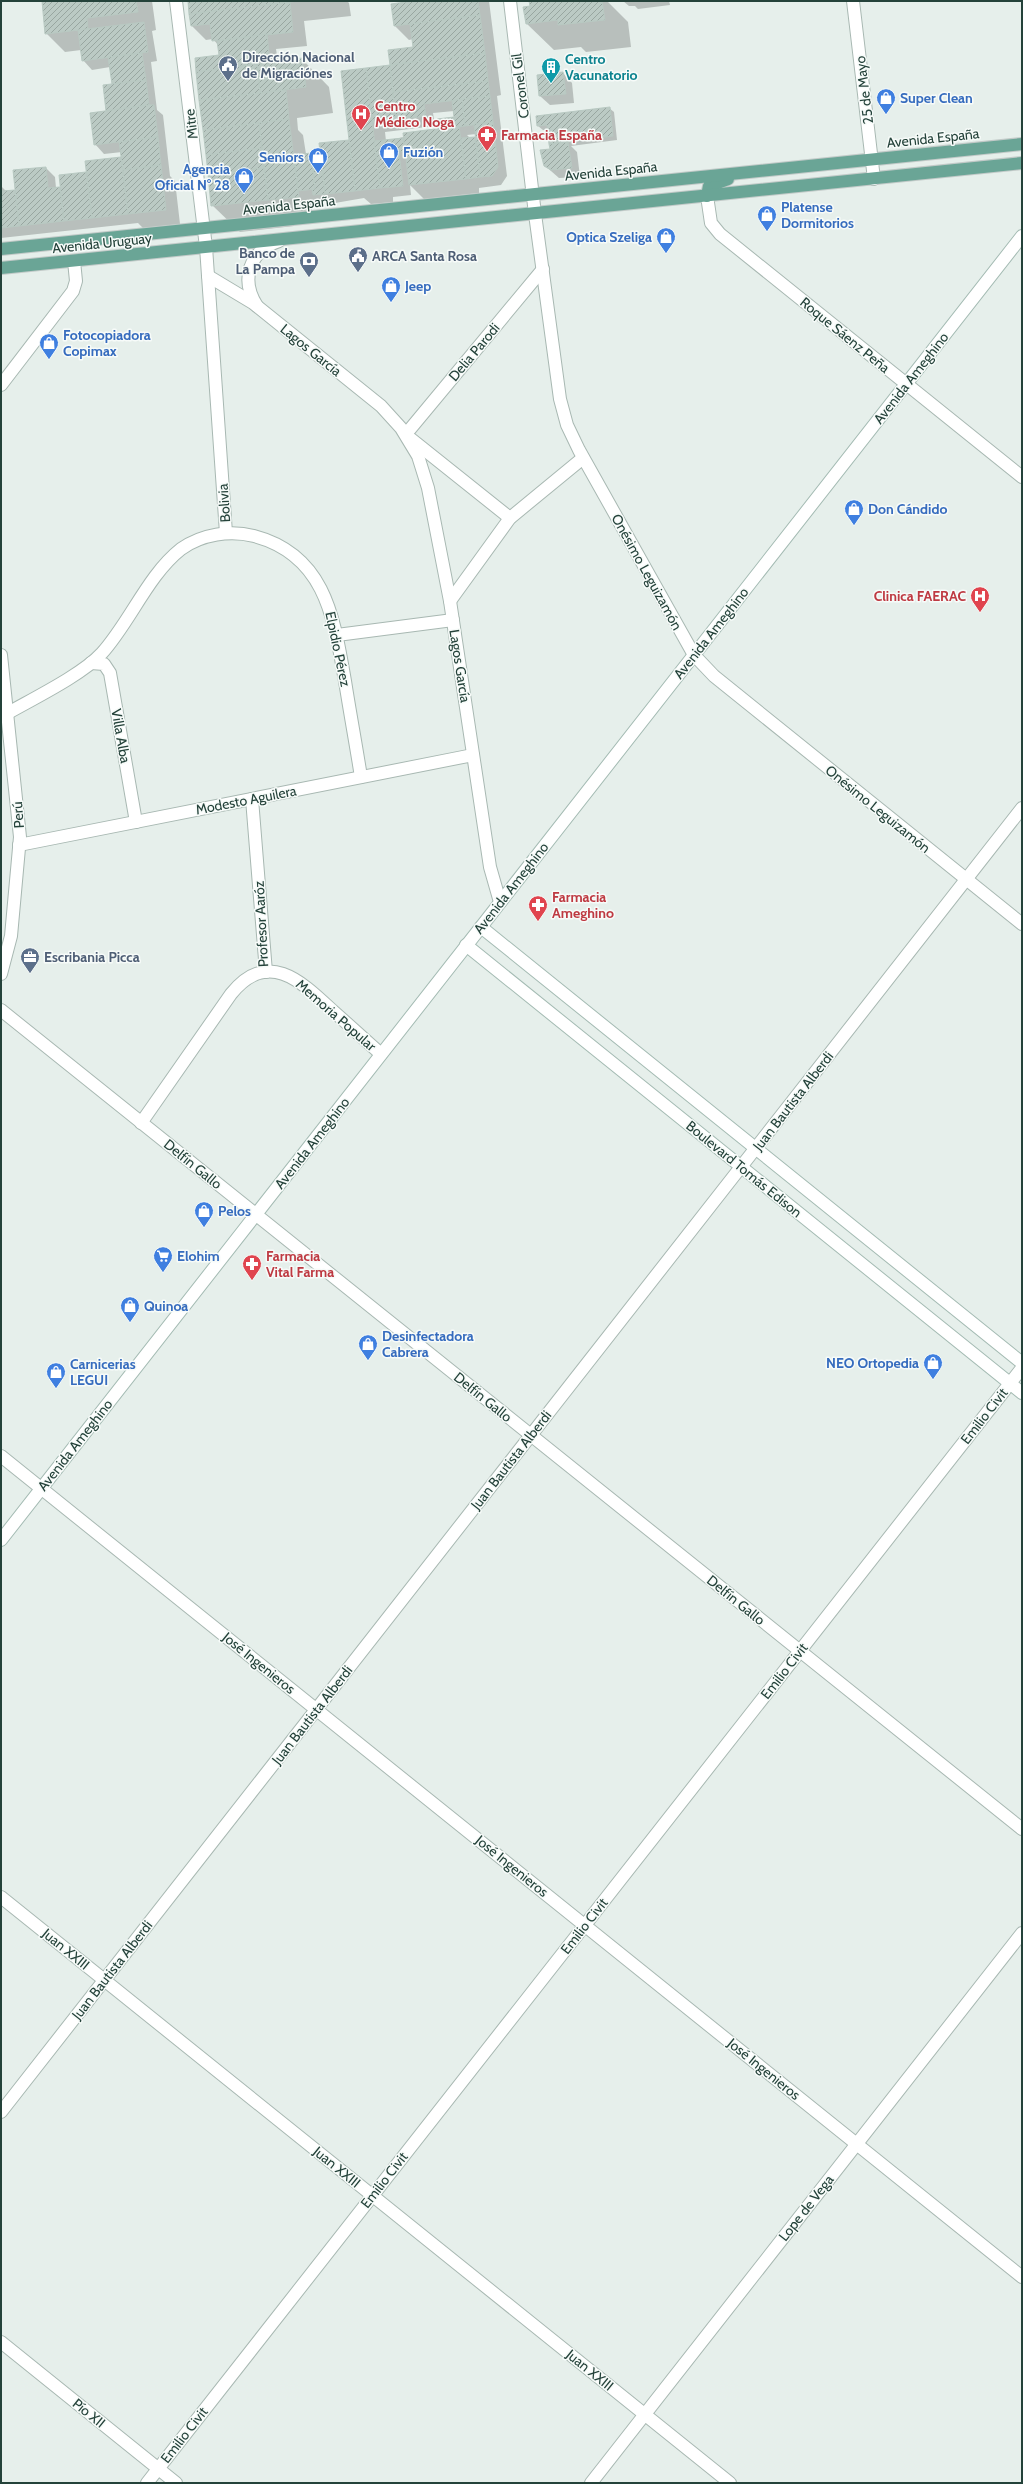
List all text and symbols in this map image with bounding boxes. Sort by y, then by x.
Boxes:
place label: Dirección Nacional de Migraciónes [242,48,355,82]
place label: Centro Vacunatorio [565,50,638,84]
street label: Coronel Gil [507,52,533,119]
public building icon: Dirección Nacional de Migraciónes [217,54,239,82]
street label: 25 de Mayo [851,55,877,125]
building icon: Centro Vacunatorio [540,56,562,84]
shop icon: Super Clean [875,87,897,115]
place label: Super Clean [900,89,973,107]
place label: Centro Médico Noga [375,97,454,131]
hospital icon: Centro Médico Noga [350,103,372,131]
street label: Mitre [180,108,202,140]
pharmacy icon: Farmacia España [476,124,498,152]
street label: Avenida España [886,124,980,152]
place label: Farmacia España [501,126,602,144]
shop icon: Fuzión [378,141,400,169]
place label: Fuzión [403,143,443,161]
shop icon: Seniors [307,146,329,174]
place label: Seniors [259,148,304,166]
street label: Avenida España [564,157,658,185]
place label: Agencia Oficial N° 28 [155,160,230,194]
shop icon: Agencia Oficial N° 28 [233,166,255,194]
street label: Avenida España [242,191,336,219]
place label: Platense Dormitorios [781,198,854,232]
shop icon: Platense Dormitorios [756,204,778,232]
shop icon: Optica Szeliga [655,226,677,254]
place label: Optica Szeliga [566,228,652,246]
street label: Avenida Uruguay [51,229,153,257]
place label: Banco de La Pampa [236,244,295,278]
public building icon: ARCA Santa Rosa [347,245,369,273]
place label: ARCA Santa Rosa [372,247,477,265]
bank icon: Banco de La Pampa [298,250,320,278]
shop icon: Jeep [380,275,402,303]
place label: Jeep [404,277,431,295]
street label: Roque Sáenz Peña [796,293,894,377]
street label: Delia Parodi [444,319,504,385]
street label: Lagos García [277,320,346,380]
place label: Fotocopiadora Copimax [63,326,151,360]
street label: Avenida Ameghino [870,328,953,428]
shop icon: Fotocopiadora Copimax [38,332,60,360]
street label: Bolivia [214,483,234,523]
shop icon: Don Cándido [843,498,865,526]
place label: Don Cándido [868,500,947,518]
street label: Onésimo Leguizamón [608,511,686,633]
street label: Avenida Ameghino [670,583,753,683]
hospital icon: Clinica FAERAC [969,585,991,613]
place label: Clinica FAERAC [874,587,966,605]
street label: Elpidio Pérez [321,610,355,689]
street label: Lagos García [445,628,475,704]
street label: Villa Alba [107,707,135,765]
street label: Onésimo Leguizamón [822,761,934,857]
street label: Modesto Aguilera [194,781,298,819]
street label: Perú [8,801,28,829]
street label: Avenida Ameghino [470,838,553,938]
street label: Profesor Aaróz [250,880,272,968]
place label: Farmacia Ameghino [552,888,614,922]
pharmacy icon: Farmacia Ameghino [527,894,549,922]
office icon: Escribania Picca [19,946,41,974]
place label: Escribania Picca [44,948,140,966]
street label: Memoria Popular [292,975,380,1055]
street label: Juan Bautista Alberdi [748,1048,837,1155]
street label: Avenida Ameghino [271,1093,354,1193]
street label: Boulevard Tomás Edison [682,1117,806,1221]
street label: Delfín Gallo [160,1135,226,1193]
shop icon: Pelos [193,1200,215,1228]
place label: Pelos [218,1202,251,1220]
supermarket icon: Elohim [152,1245,174,1273]
place label: Elohim [177,1247,220,1265]
place label: Farmacia Vital Farma [266,1247,334,1281]
pharmacy icon: Farmacia Vital Farma [241,1253,263,1281]
shop icon: Quinoa [119,1295,141,1323]
place label: Quinoa [144,1297,188,1315]
place label: Desinfectadora Cabrera [382,1327,474,1361]
shop icon: Desinfectadora Cabrera [357,1333,379,1361]
shop icon: NEO Ortopedia [922,1352,944,1380]
place label: NEO Ortopedia [826,1354,919,1372]
place label: Carnicerias LEGUI [70,1355,136,1389]
shop icon: Carnicerias LEGUI [45,1361,67,1389]
street label: Delfín Gallo [450,1368,516,1426]
street label: Emilio Civit [956,1384,1012,1448]
street label: Avenida Ameghino [34,1395,117,1495]
street label: Juan Bautista Alberdi [466,1407,555,1514]
street label: Delfín Gallo [703,1571,769,1629]
street label: José Ingenieros [218,1628,299,1698]
street label: Emilio Civit [756,1639,812,1703]
street label: Juan Bautista Alberdi [267,1662,356,1769]
street label: José Ingenieros [471,1831,552,1901]
street label: Emilio Civit [556,1894,612,1958]
street label: Juan Bautista Alberdi [67,1917,156,2024]
street label: Juan XXIII [38,1924,93,1974]
street label: José Ingenieros [723,2034,804,2104]
street label: Juan XXIII [309,2142,364,2192]
street label: Emilio Civit [356,2148,412,2212]
street label: Lope de Vega [774,2171,838,2245]
street label: Juan XXIII [562,2345,617,2395]
street label: Pío XII [69,2394,109,2432]
street label: Emilio Civit [156,2403,212,2467]

